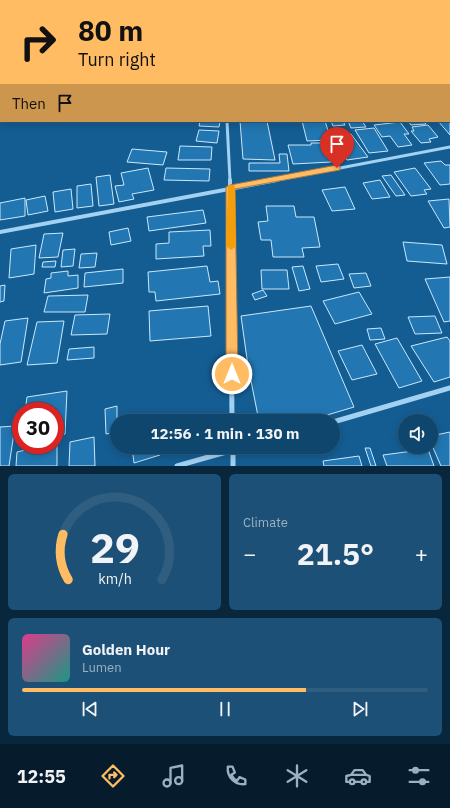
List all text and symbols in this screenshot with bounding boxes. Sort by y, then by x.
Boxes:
text: 80 m [78,12,143,49]
icon: right [12,16,64,68]
text: Turn right [78,48,156,71]
icon: arrive [54,92,76,114]
text: Then [12,94,46,113]
pin [320,127,354,168]
icon: arrive [326,133,348,155]
position arrow [211,353,253,395]
speed limit sign: 30 [12,402,64,454]
map controls [398,414,438,454]
button: sound [398,414,438,454]
text: 12:56 · 1 min · 130 m [151,424,299,443]
text: Climate [243,514,288,531]
text: 29 [90,520,139,574]
text: 21.5° [297,534,374,573]
text: − [243,539,256,568]
text: + [415,539,428,568]
text: km/h [98,569,131,588]
text: Golden Hour [82,640,170,659]
text: Lumen [82,659,122,676]
icon: previous [79,698,101,720]
icon: pause [214,698,236,720]
icon: next [349,698,371,720]
icon: directions [99,762,127,790]
icon: music [160,762,188,790]
icon: phone [222,762,250,790]
icon: climate [283,762,311,790]
icon: car [344,762,372,790]
icon: filters [405,762,433,790]
text: 12:55 [17,765,66,788]

